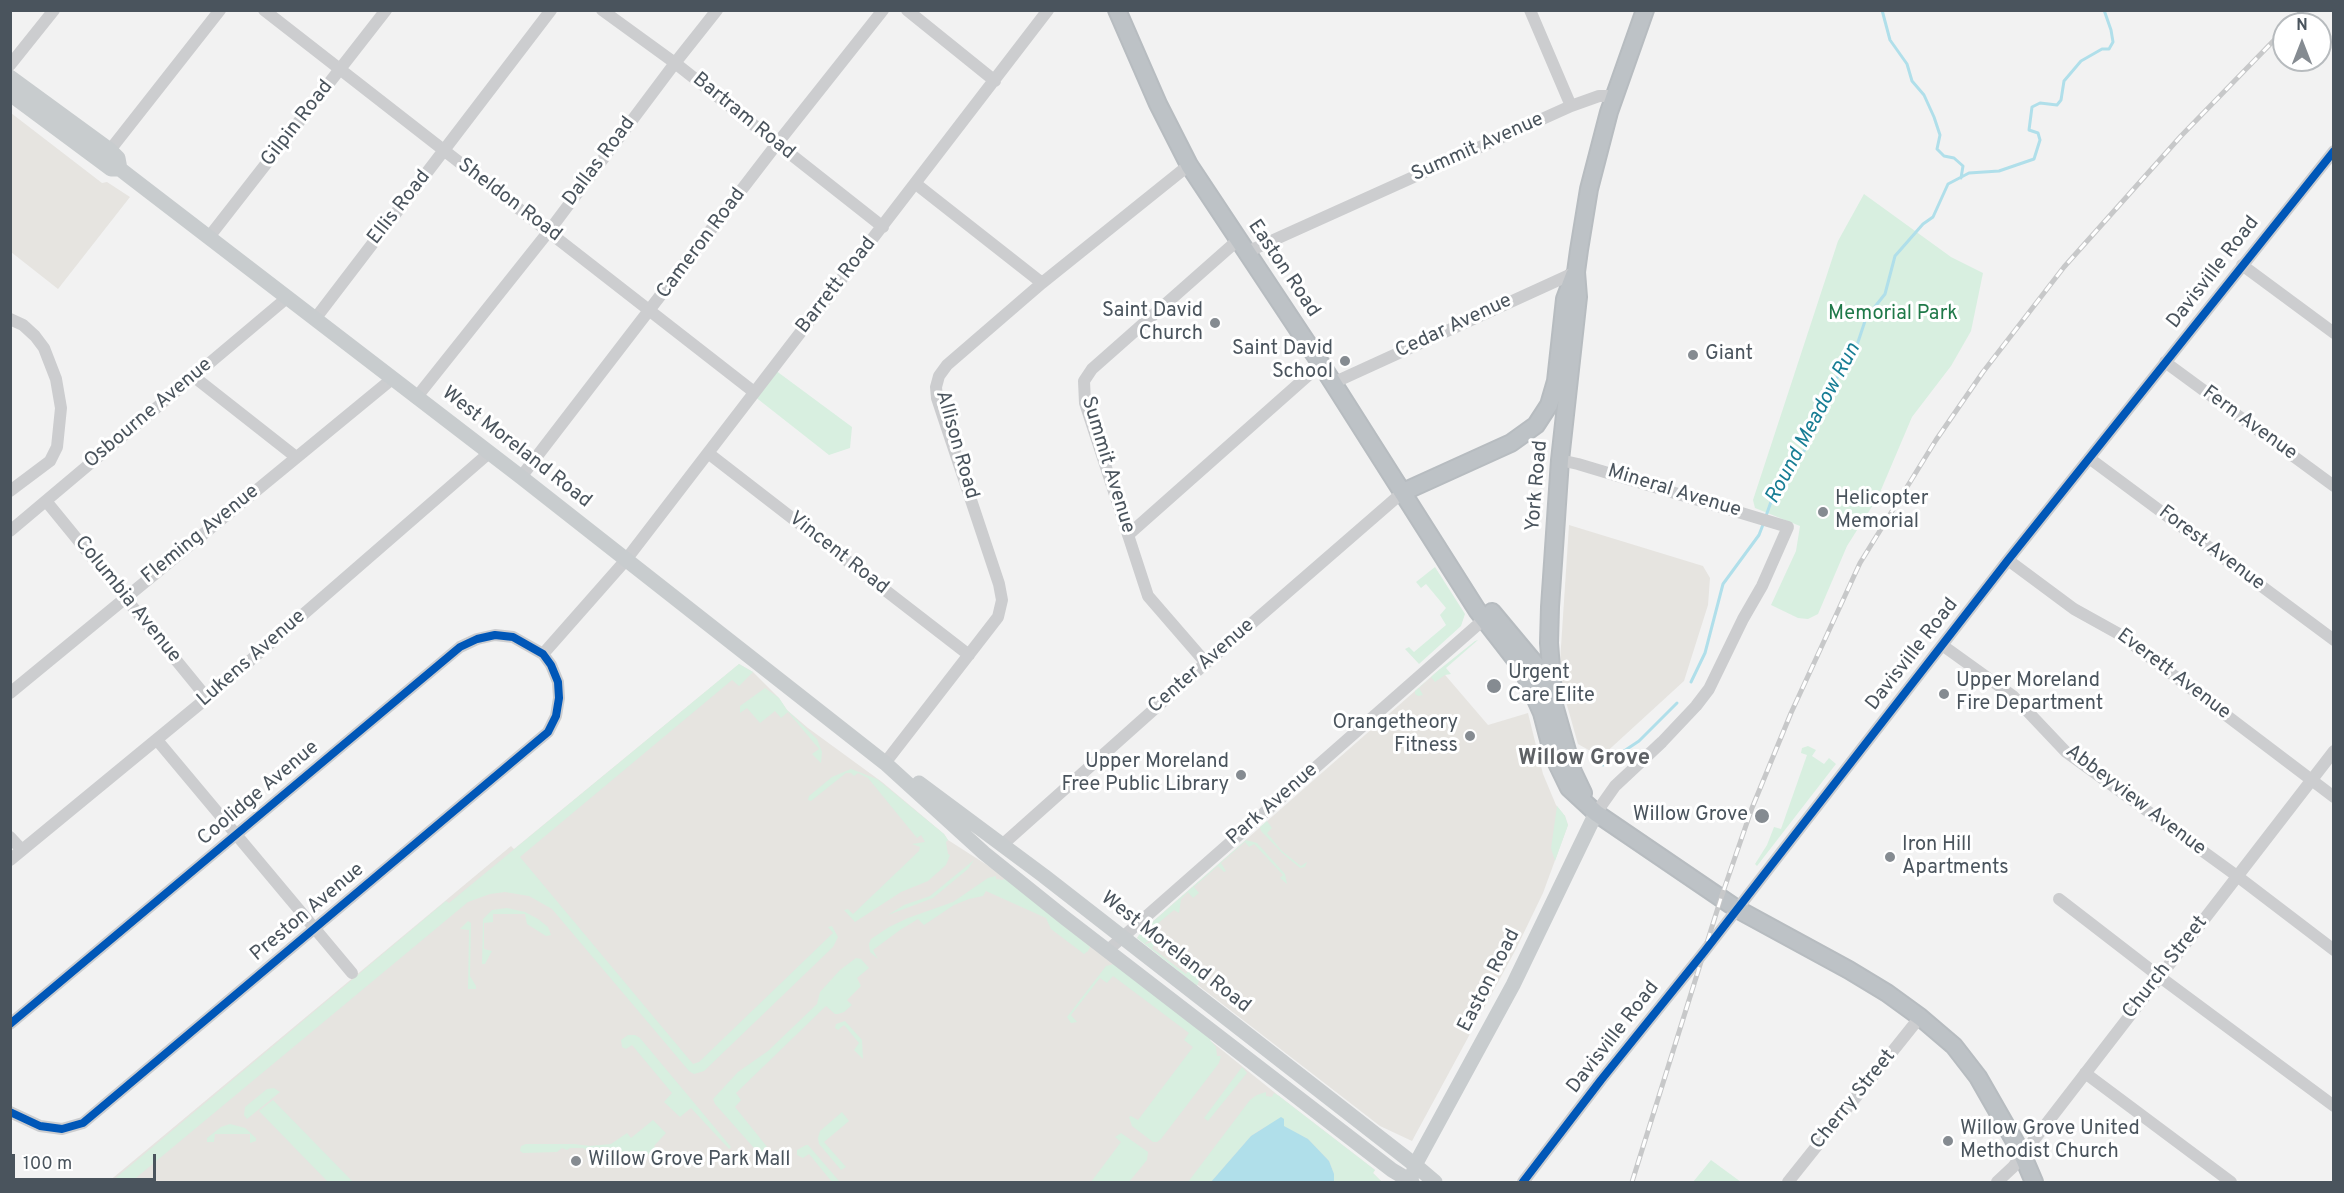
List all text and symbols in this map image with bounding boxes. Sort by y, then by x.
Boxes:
north arrow [2272,12,2332,72]
text: N [2296,16,2308,36]
street label: Bartram Road [687,68,799,166]
street label: Gilpin Road [257,76,339,172]
street label: Summit Avenue [1408,108,1548,188]
street label: Dallas Road [559,113,641,211]
street label: Sheldon Road [452,154,566,248]
street label: Ellis Road [363,166,437,250]
street label: Cameron Road [653,184,751,304]
street label: Davisville Road [2163,212,2265,334]
street label: Easton Road [1242,216,1324,322]
street label: Barrett Road [792,233,882,339]
street label: Cedar Avenue [1392,290,1516,364]
place label: Saint David Church [1102,300,1203,347]
park label: Memorial Park [1828,303,1958,327]
marker: Saint David Church [1208,316,1222,330]
place label: Saint David School [1232,338,1333,385]
water label: Round Meadow Run [1761,339,1867,509]
place label: Giant [1705,343,1753,367]
marker: Giant [1686,348,1700,362]
street label: Osbourne Avenue [80,354,218,474]
marker: Saint David School [1338,354,1352,368]
street label: West Moreland Road [436,382,596,514]
street label: Fern Avenue [2197,382,2301,466]
street label: Allison Road [929,388,983,502]
street label: Summit Avenue [1075,394,1139,536]
street label: York Road [1522,439,1554,533]
street label: Mineral Avenue [1604,460,1744,524]
street label: Fleming Avenue [138,480,264,590]
place label: Helicopter Memorial [1835,488,1929,535]
street label: Forest Avenue [2153,501,2269,597]
marker: Helicopter Memorial [1816,505,1830,519]
street label: Vincent Road [783,508,893,600]
street label: Columbia Avenue [69,532,185,668]
street label: Davisville Road [1862,594,1964,716]
street label: Lukens Avenue [193,605,311,713]
street label: Center Avenue [1144,614,1260,720]
street label: Everett Avenue [2111,624,2235,726]
place label: Urgent Care Elite [1508,662,1595,709]
place label: Upper Moreland Fire Department [1956,670,2103,717]
marker: Urgent Care Elite [1485,677,1503,695]
marker: Upper Moreland Fire Department [1937,687,1951,701]
place label: Orangetheory Fitness [1332,712,1458,759]
marker: Orangetheory Fitness [1463,729,1477,743]
street label: Coolidge Avenue [194,736,324,852]
street label: Abbeyview Avenue [2060,740,2210,862]
district label: Willow Grove [1518,747,1650,773]
place label: Upper Moreland Free Public Library [1061,751,1229,798]
street label: Park Avenue [1223,759,1323,851]
marker: Upper Moreland Free Public Library [1234,768,1248,782]
place label: Willow Grove [1633,804,1748,828]
marker: Willow Grove [1753,807,1771,825]
place label: Iron Hill Apartments [1902,834,2009,881]
marker: Iron Hill Apartments [1883,850,1897,864]
street label: Preston Avenue [246,859,370,967]
street label: West Moreland Road [1095,887,1255,1019]
street label: Church Street [2118,912,2214,1024]
street label: Easton Road [1454,926,1526,1036]
street label: Davisville Road [1563,977,1665,1099]
street label: Cherry Street [1806,1045,1902,1155]
place label: Willow Grove United Methodist Church [1960,1118,2140,1165]
marker: Willow Grove United Methodist Church [1941,1134,1955,1148]
scale bar [15,1142,159,1180]
place label: Willow Grove Park Mall [588,1149,790,1173]
text: 100 m [23,1153,72,1176]
marker: Willow Grove Park Mall [569,1154,583,1168]

